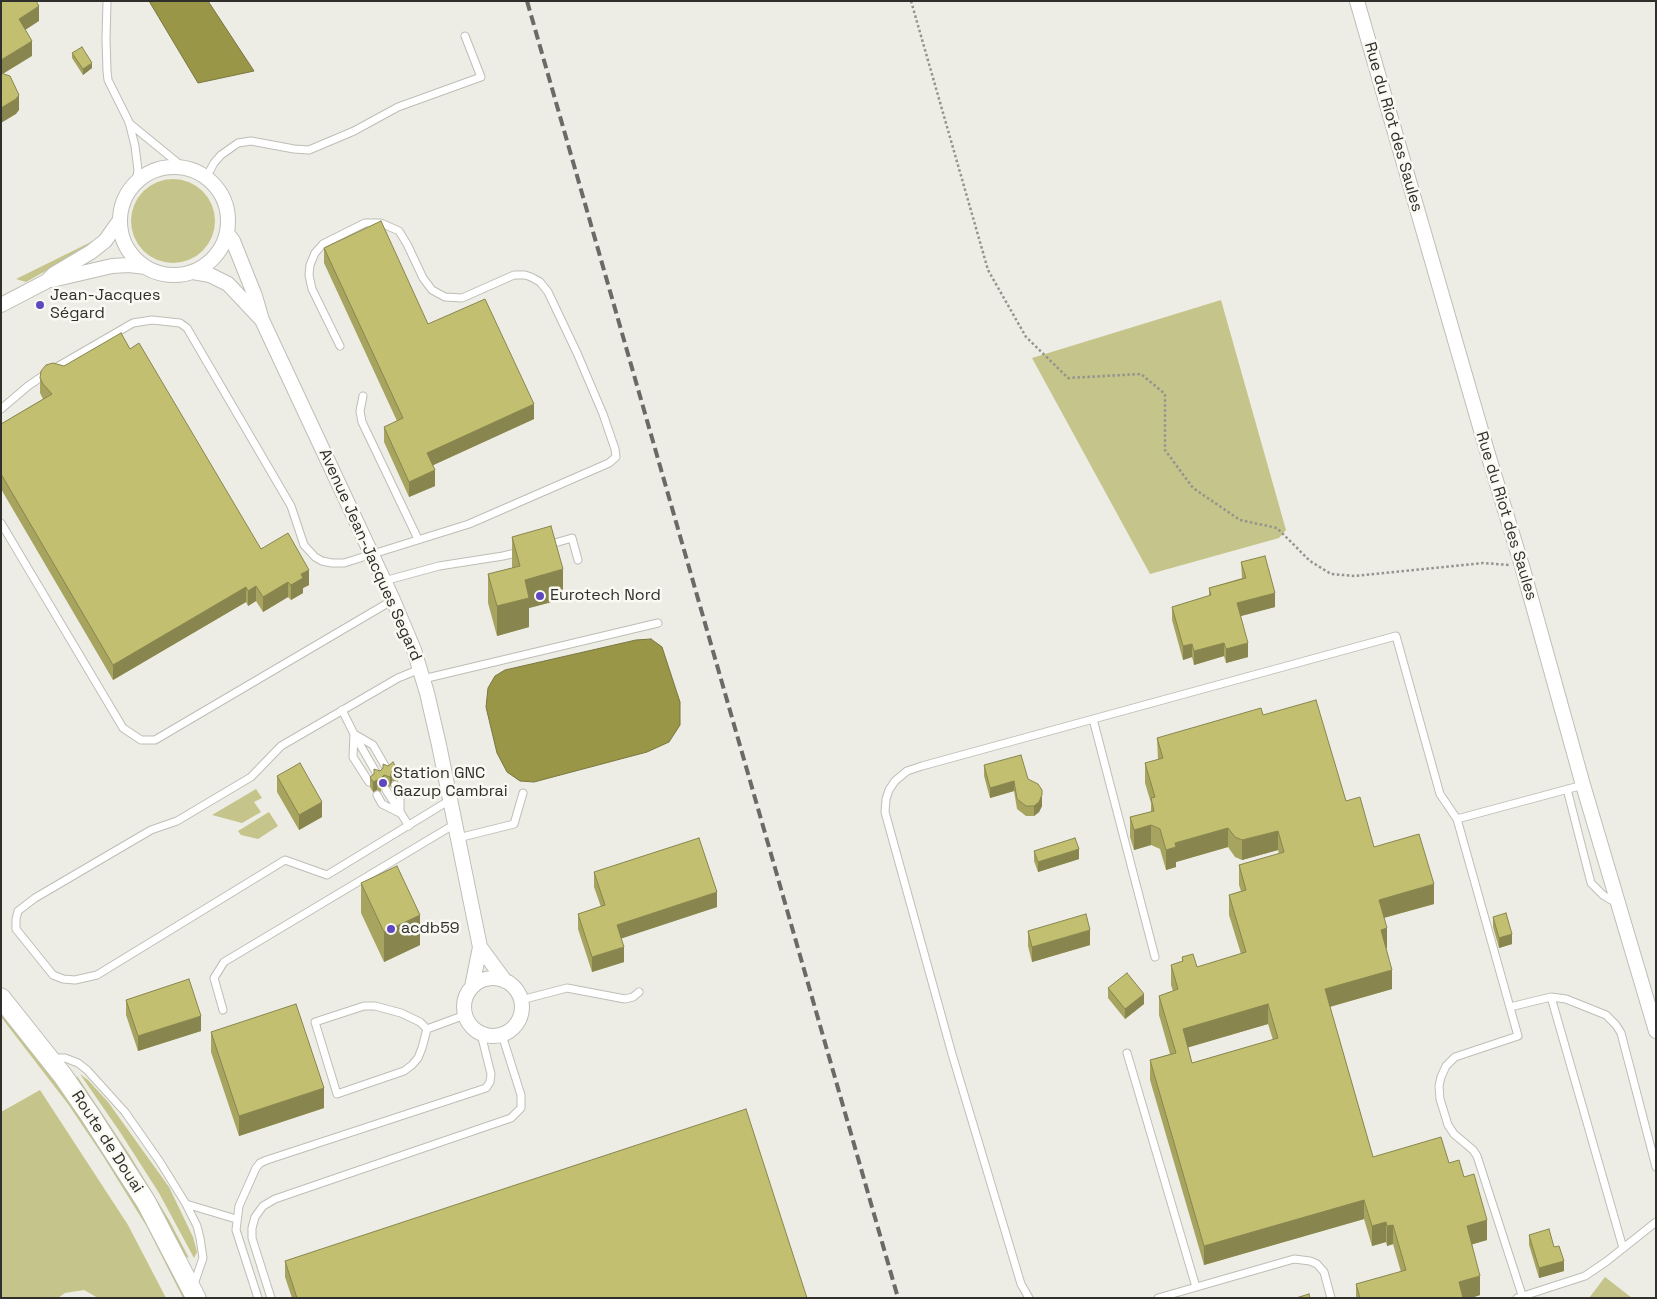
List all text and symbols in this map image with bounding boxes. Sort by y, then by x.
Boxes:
street label: Rue du Riot des Saules [1360,40,1426,214]
place label: Jean-Jacques Ségard [50,286,160,324]
marker: Jean-Jacques Ségard [34,299,46,311]
street label: Rue du Riot des Saules [1471,429,1541,603]
street label: Avenue Jean-Jacques Segard [314,446,426,664]
place label: Eurotech Nord [550,586,661,606]
marker: Eurotech Nord [534,590,546,602]
place label: Station GNC Gazup Cambrai [393,764,508,802]
marker: Station GNC Gazup Cambrai [377,777,389,789]
place label: acdb59 [401,919,460,939]
marker: acdb59 [385,923,397,935]
street label: Route de Douai [67,1087,147,1197]

